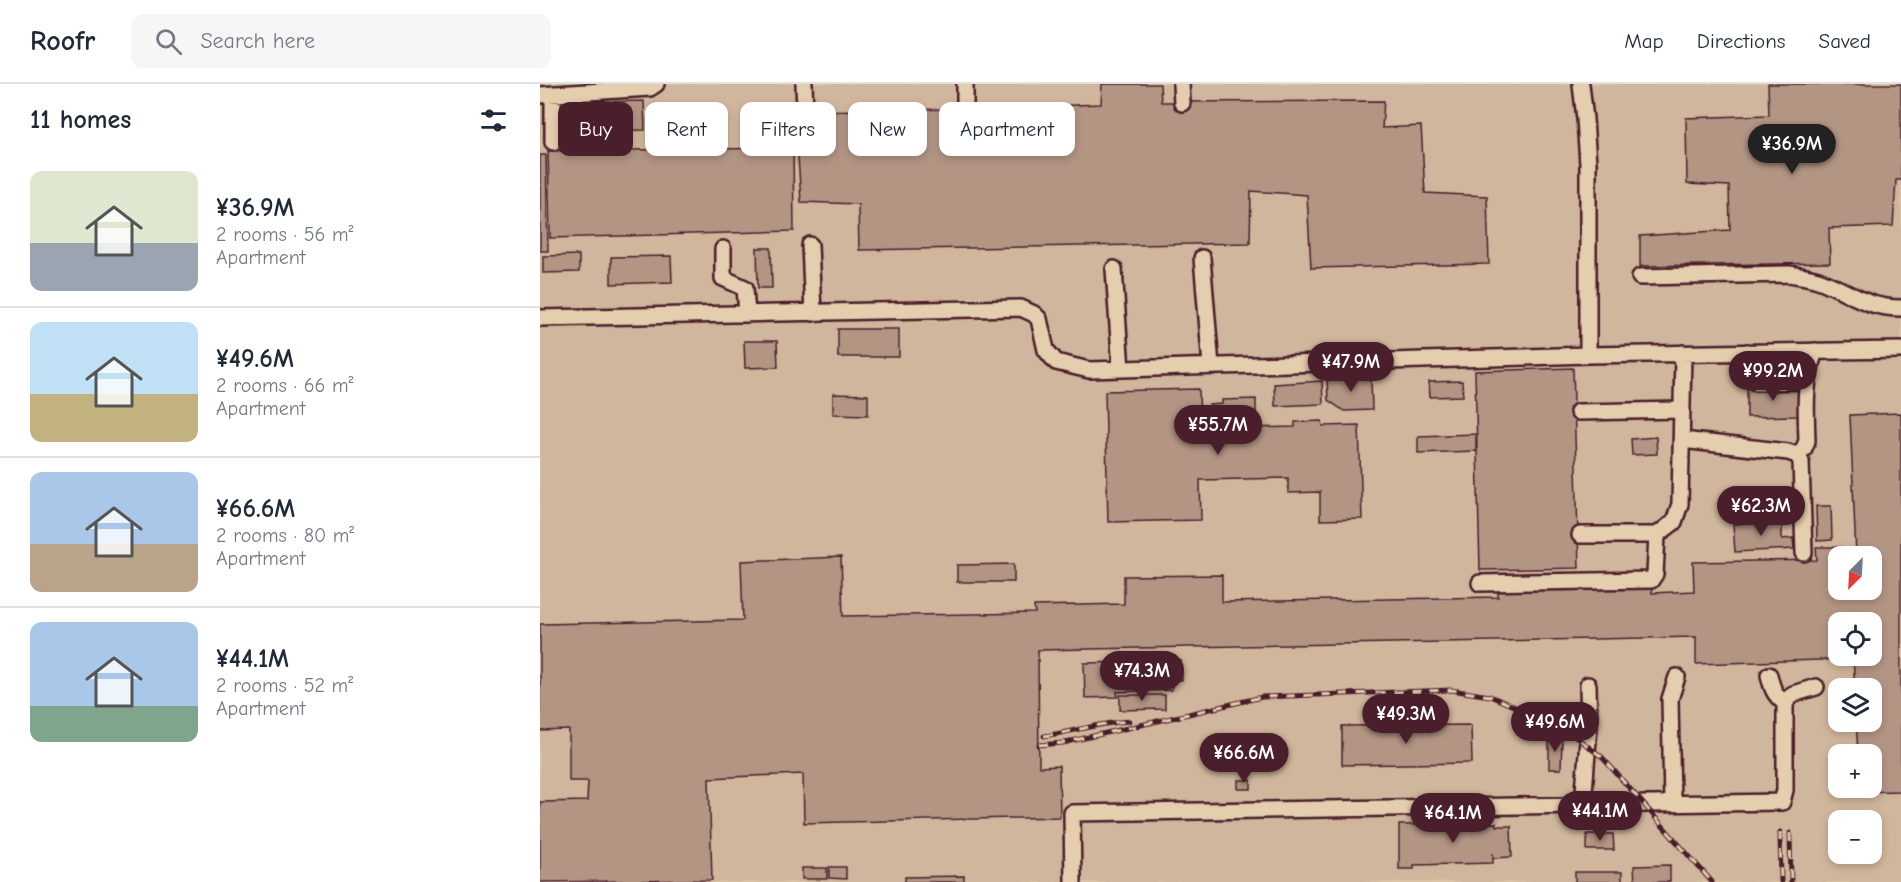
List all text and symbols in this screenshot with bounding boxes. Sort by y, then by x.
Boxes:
search box [131,14,551,68]
text: Roofr [30,25,95,57]
icon: search [152,25,185,58]
text: Search here [200,28,315,54]
text: Map [1624,29,1664,53]
text: Directions [1697,29,1786,53]
text: Saved [1819,29,1871,53]
chip: Buy [558,102,633,156]
chip: Rent [645,102,728,156]
chip: Filters [740,102,836,156]
chip: New [848,102,927,156]
chip: Apartment [939,102,1075,156]
icon: filters [477,104,510,137]
text: 11 homes [30,105,131,135]
pin: ¥36.9M [1743,124,1841,175]
text: ¥36.9M [1762,132,1822,155]
text: ¥36.9M [216,193,294,223]
icon: home [78,195,150,267]
text: 2 rooms · 56 m² [216,223,354,246]
text: Apartment [216,246,306,269]
pin: ¥47.9M [1302,342,1400,393]
text: ¥49.6M [216,344,294,374]
icon: home [78,346,150,418]
text: ¥47.9M [1322,350,1380,373]
pin: ¥99.2M [1724,351,1822,402]
text: ¥99.2M [1743,359,1803,382]
text: 2 rooms · 66 m² [216,374,354,397]
text: Apartment [216,397,306,420]
pin: ¥55.7M [1169,405,1267,456]
text: ¥55.7M [1188,413,1248,436]
pin: ¥62.3M [1712,486,1810,537]
text: ¥66.6M [216,494,295,524]
text: ¥62.3M [1731,494,1791,517]
icon: home [78,496,150,568]
text: 2 rooms · 80 m² [216,524,354,547]
north arrow [1828,546,1882,600]
map controls [1828,546,1882,864]
text: Apartment [216,547,306,570]
button: locate [1828,612,1882,666]
text: ¥44.1M [216,644,289,674]
icon: home [78,646,150,718]
pin: ¥74.3M [1093,651,1191,702]
text: ¥74.3M [1114,659,1170,682]
text: 2 rooms · 52 m² [216,674,353,697]
button: layers [1828,678,1882,732]
pin: ¥49.3M [1357,694,1455,745]
text: Apartment [216,697,306,720]
text: ¥49.3M [1376,702,1436,725]
pin: ¥49.6M [1506,702,1604,753]
text: ¥49.6M [1525,710,1585,733]
pin: ¥66.6M [1195,733,1293,784]
text: ¥66.6M [1214,741,1274,764]
button: + [1828,744,1882,798]
pin: ¥44.1M [1551,791,1649,842]
pin: ¥64.1M [1404,793,1502,844]
text: ¥44.1M [1572,799,1628,822]
text: ¥64.1M [1424,801,1482,824]
button: − [1828,810,1882,864]

